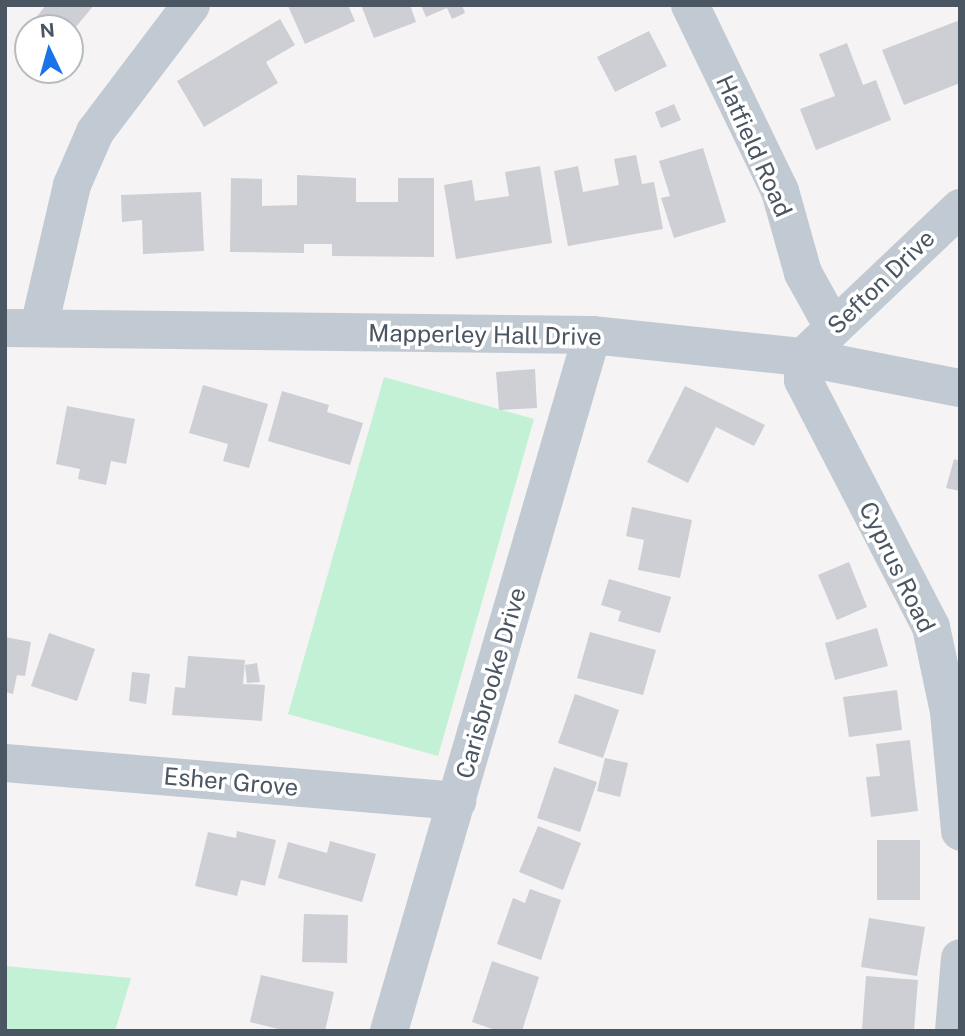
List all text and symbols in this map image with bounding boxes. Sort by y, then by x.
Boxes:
north arrow [14,14,84,84]
text: N [39,18,56,42]
street label: Hatfield Road [710,71,798,221]
street label: Sefton Drive [821,224,941,340]
street label: Mapperley Hall Drive [368,319,602,351]
street label: Cyprus Road [853,497,941,637]
street label: Carisbrooke Drive [450,584,532,782]
street label: Esher Grove [162,762,300,802]

